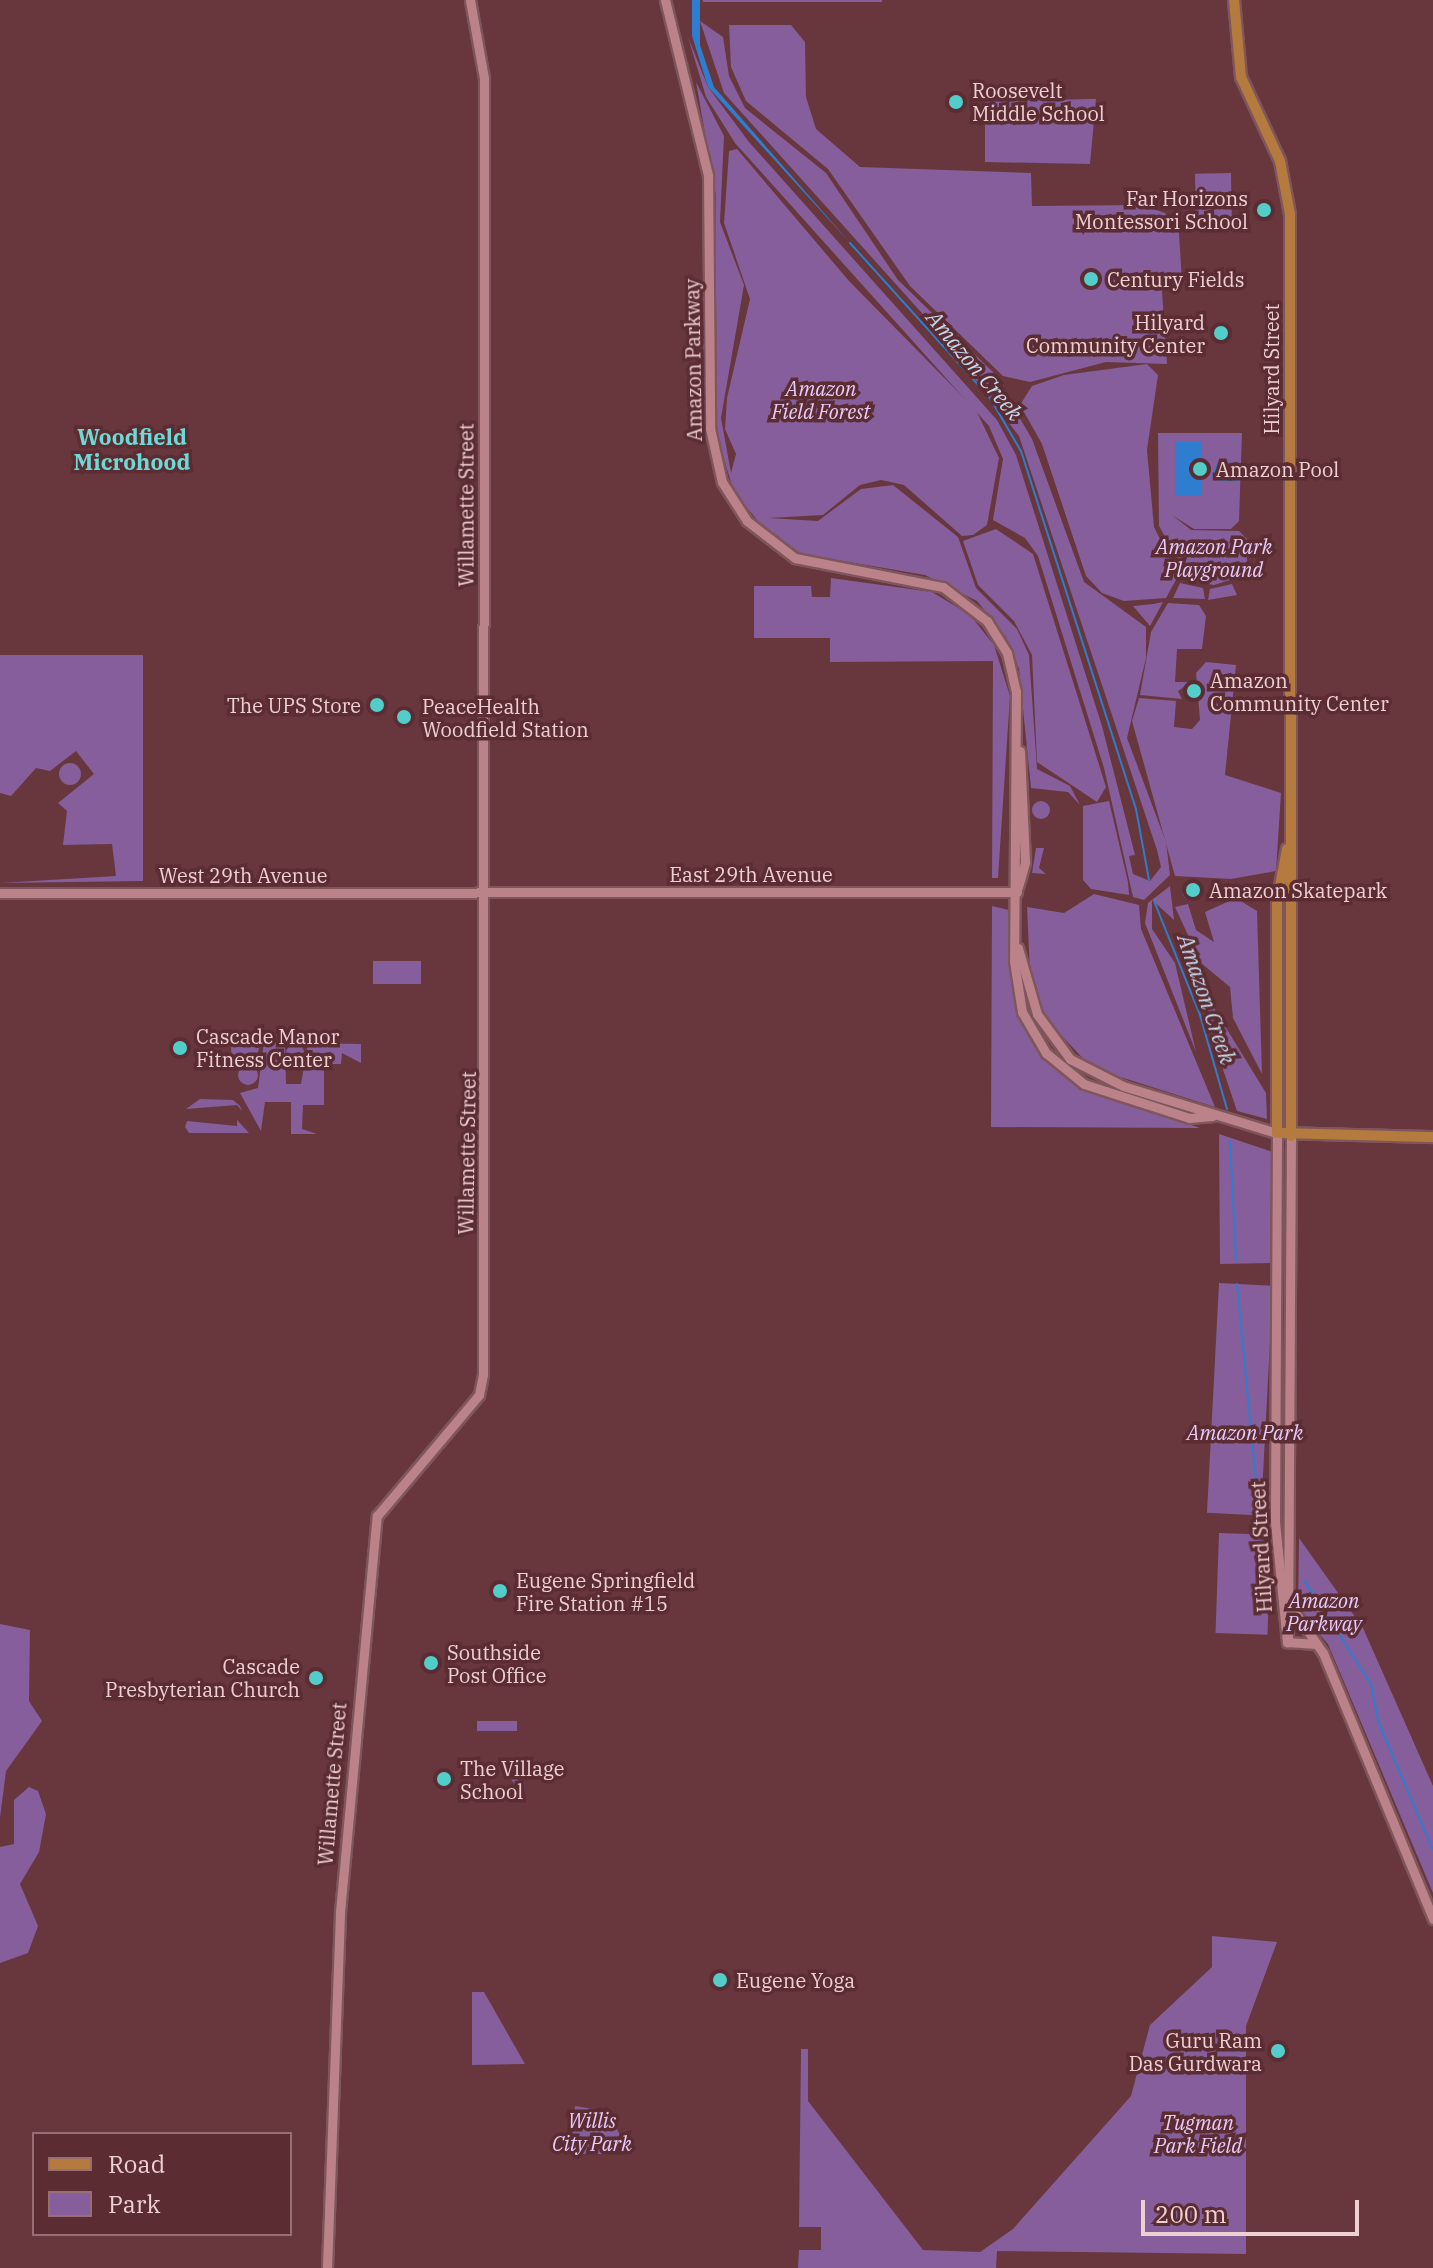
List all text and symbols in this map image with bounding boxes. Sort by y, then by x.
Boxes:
place label: Roosevelt Middle School [972,78,1105,125]
marker: Roosevelt Middle School [947,93,965,111]
place label: Far Horizons Montessori School [1075,186,1248,233]
marker: Far Horizons Montessori School [1255,201,1273,219]
place label: Century Fields [1107,267,1244,291]
marker: Century Fields [1082,270,1100,288]
street label: Amazon Parkway [680,278,706,442]
street label: Hilyard Street [1259,303,1283,435]
water label: Amazon Creek [921,304,1029,426]
place label: Hilyard Community Center [1026,310,1205,357]
marker: Hilyard Community Center [1212,324,1230,342]
park label: Amazon Field Forest [772,376,870,423]
district label: Woodfield Microhood [74,423,190,474]
street label: Willamette Street [454,423,478,587]
place label: Amazon Pool [1216,457,1339,481]
marker: Amazon Pool [1191,460,1209,478]
park label: Amazon Park Playground [1156,534,1272,581]
place label: Amazon Community Center [1210,668,1389,715]
marker: Amazon Community Center [1185,682,1203,700]
place label: The UPS Store [227,693,361,717]
place label: PeaceHealth Woodfield Station [422,694,589,741]
marker: The UPS Store [368,696,386,714]
marker: PeaceHealth Woodfield Station [393,706,415,728]
street label: East 29th Avenue [669,862,833,886]
street label: West 29th Avenue [159,863,327,887]
place label: Amazon Skatepark [1209,878,1387,902]
marker: Amazon Skatepark [1184,881,1202,899]
water label: Amazon Creek [1172,930,1242,1068]
place label: Cascade Manor Fitness Center [196,1024,339,1071]
marker: Cascade Manor Fitness Center [171,1039,189,1057]
street label: Willamette Street [454,1071,480,1235]
park label: Amazon Park [1187,1420,1303,1444]
street label: Hilyard Street [1246,1481,1276,1613]
place label: Eugene Springfield Fire Station #15 [516,1568,695,1615]
marker: Eugene Springfield Fire Station #15 [491,1582,509,1600]
park label: Amazon Parkway [1287,1588,1361,1635]
place label: Southside Post Office [447,1640,546,1687]
place label: Cascade Presbyterian Church [105,1654,300,1701]
marker: Southside Post Office [422,1654,440,1672]
marker: Cascade Presbyterian Church [307,1669,325,1687]
street label: Willamette Street [313,1702,351,1866]
place label: The Village School [460,1756,564,1803]
marker: The Village School [435,1770,453,1788]
place label: Eugene Yoga [736,1968,855,1992]
marker: Eugene Yoga [711,1971,729,1989]
place label: Guru Ram Das Gurdwara [1129,2028,1262,2075]
marker: Guru Ram Das Gurdwara [1269,2042,1287,2060]
park label: Willis City Park [552,2109,632,2156]
park label: Tugman Park Field [1154,2110,1242,2157]
legend [32,2132,292,2236]
text: Road [108,2148,165,2180]
scale bar [1145,2184,1363,2234]
text: Park [108,2188,160,2220]
text: 200 m [1155,2198,1227,2230]

